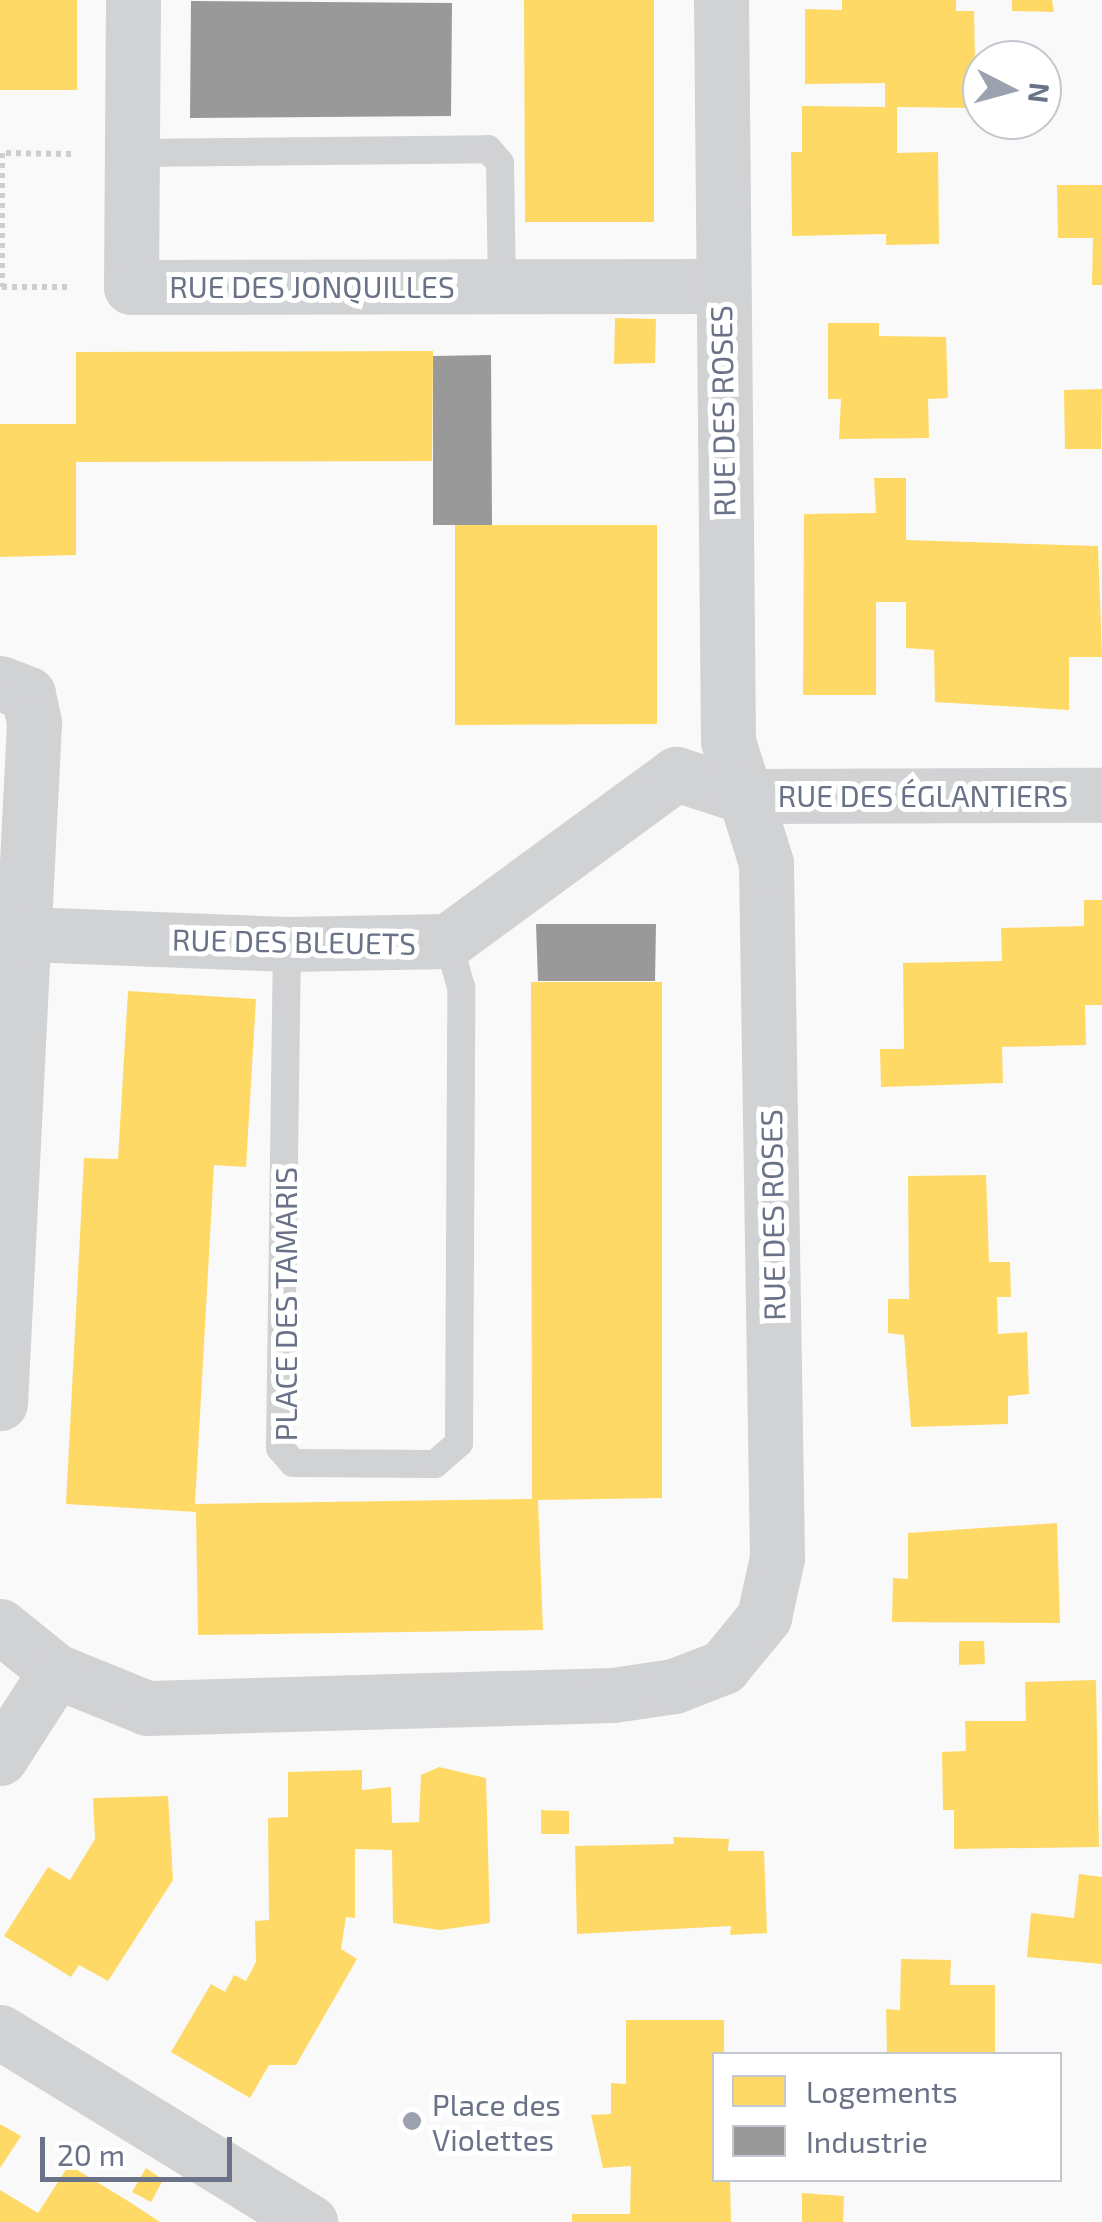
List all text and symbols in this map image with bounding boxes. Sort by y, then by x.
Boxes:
north arrow [962,40,1062,140]
text: N [1022,81,1058,105]
street label: RUE DES JONQUILLES [169,268,455,304]
street label: RUE DES ROSES [702,305,742,517]
street label: RUE DES ÉGLANTIERS [778,777,1068,813]
street label: RUE DES BLEUETS [172,921,416,961]
street label: RUE DES ROSES [752,1109,792,1321]
street label: PLACE DES TAMARIS [267,1166,303,1442]
legend [712,2052,1062,2182]
text: Logements [806,2073,958,2109]
place label: Place des Violettes [432,2086,561,2156]
marker: Place des Violettes [401,2110,423,2132]
scale bar [45,2117,238,2179]
text: Industrie [806,2123,928,2159]
text: 20 m [57,2136,125,2172]

